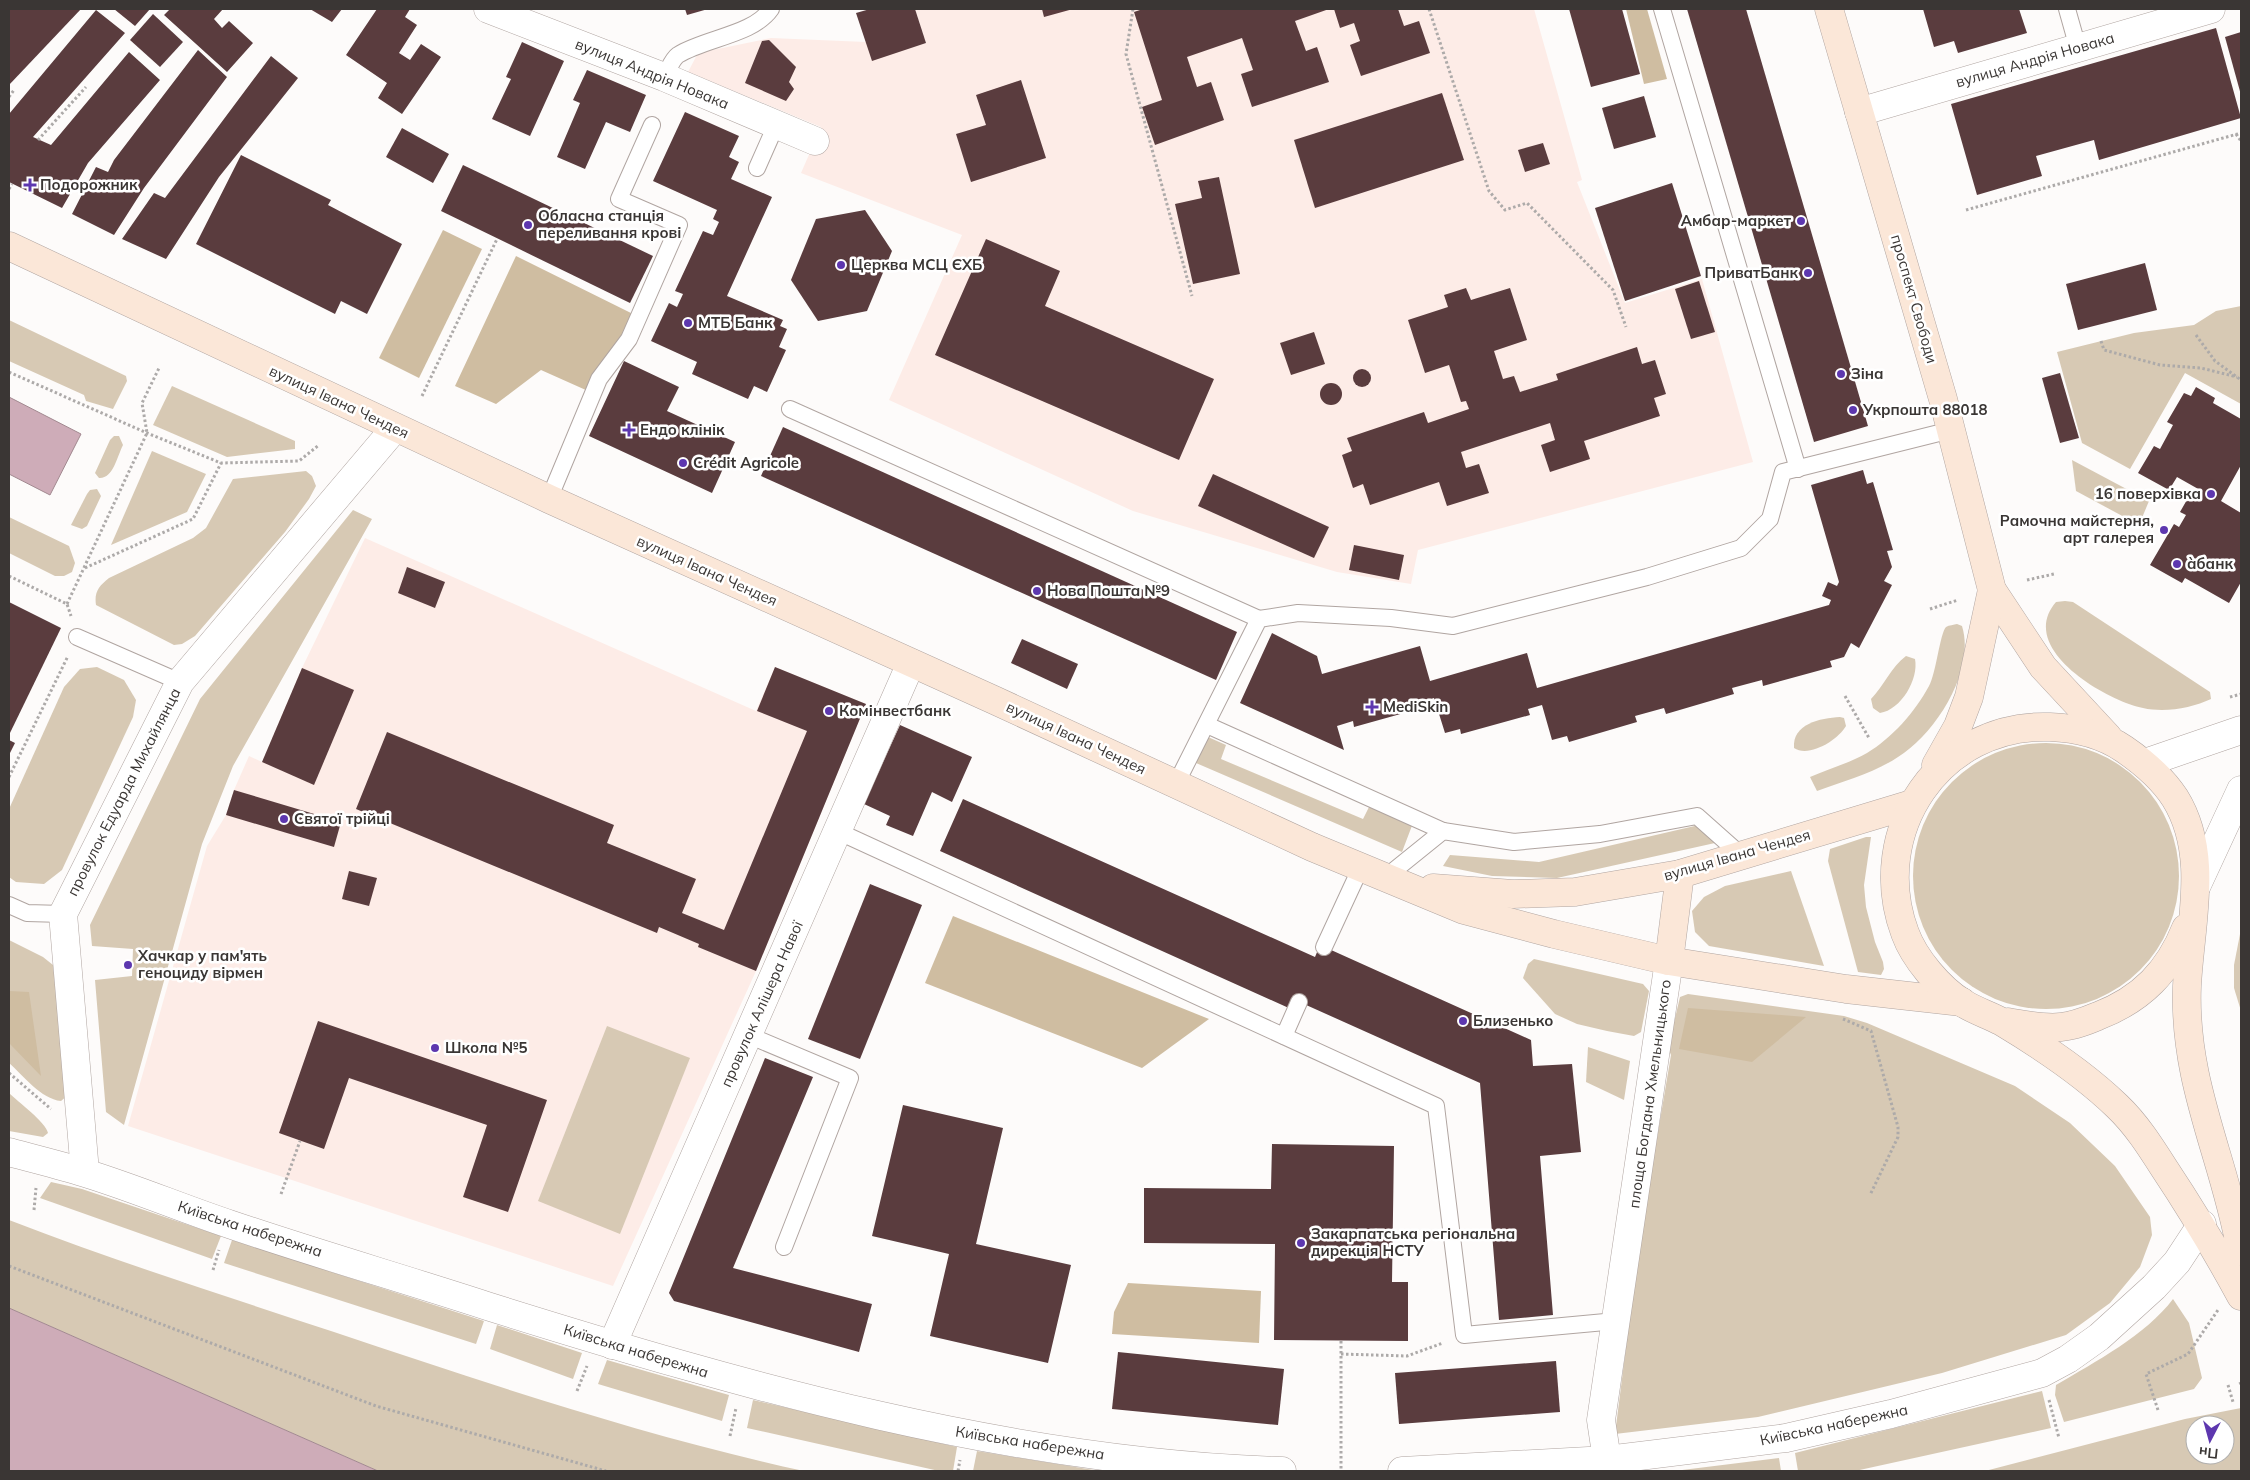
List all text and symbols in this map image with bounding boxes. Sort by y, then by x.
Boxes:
street label: вулиця Андрія Новака [1953,28,2116,91]
street label: вулиця Андрія Новака [573,34,732,113]
place label: Подорожник [40,175,138,194]
marker: Подорожник [24,179,36,191]
place label: Обласна станція переливання крові [538,206,681,242]
place label: Амбар-маркет [1681,211,1792,230]
marker: Амбар-маркет [1795,215,1807,227]
marker: Обласна станція переливання крові [522,219,534,231]
street label: проспект Свободи [1887,232,1942,366]
place label: Церква МСЦ ЄХБ [851,255,982,274]
marker: Церква МСЦ ЄХБ [835,259,847,271]
place label: ПриватБанк [1705,263,1798,282]
marker: ПриватБанк [1802,267,1814,279]
place label: МТБ Банк [698,313,773,332]
marker: МТБ Банк [682,317,694,329]
street label: вулиця Івана Чендея [266,361,412,442]
place label: Зіна [1851,364,1884,383]
marker: Зіна [1835,368,1847,380]
place label: Укрпошта 88018 [1862,400,1987,419]
marker: Укрпошта 88018 [1847,404,1859,416]
place label: Ендо клінік [640,420,725,439]
marker: Ендо клінік [622,423,636,437]
place label: Crédit Agricole [693,453,799,472]
marker: Crédit Agricole [677,457,689,469]
place label: 16 поверхівка [2095,484,2201,503]
marker: 16 поверхівка [2205,488,2217,500]
place label: Рамочна майстерня, арт галерея [2000,511,2154,547]
marker: Рамочна майстерня, арт галерея [2158,524,2170,536]
street label: вулиця Івана Чендея [634,531,780,610]
place label: а̀банк [2187,554,2233,573]
marker: а̀банк [2171,558,2183,570]
place label: Нова Пошта №9 [1047,581,1170,600]
marker: Нова Пошта №9 [1031,585,1043,597]
street label: провулок Едуарда Михайлянца [63,685,184,899]
street label: вулиця Івана Чендея [1003,697,1149,778]
place label: MediSkin [1383,697,1448,716]
marker: MediSkin [1365,700,1379,714]
place label: Комінвестбанк [839,701,951,720]
marker: Комінвестбанк [823,705,835,717]
place label: Святої трійці [294,809,390,828]
marker: Святої трійці [278,813,290,825]
street label: вулиця Івана Чендея [1661,824,1812,885]
street label: провулок Алішера Навої [716,917,807,1090]
place label: Хачкар у пам'ять геноциду вірмен [137,946,267,982]
marker: Хачкар у пам'ять геноциду вірмен [122,959,134,971]
street label: площа Богдана Хмельницького [1624,978,1675,1209]
place label: Близенько [1473,1011,1553,1030]
marker: Близенько [1457,1015,1469,1027]
place label: Школа №5 [445,1038,527,1057]
marker: Школа №5 [429,1042,441,1054]
street label: Київська набережна [176,1196,325,1261]
place label: Закарпатська регіональна дирекція НСТУ [1311,1224,1515,1260]
marker: Закарпатська регіональна дирекція НСТУ [1295,1237,1307,1249]
street label: Київська набережна [561,1319,711,1382]
street label: Київська набережна [1758,1400,1910,1449]
north arrow [2185,1415,2235,1465]
street label: Київська набережна [954,1421,1106,1464]
text: Пн [2198,1443,2219,1463]

